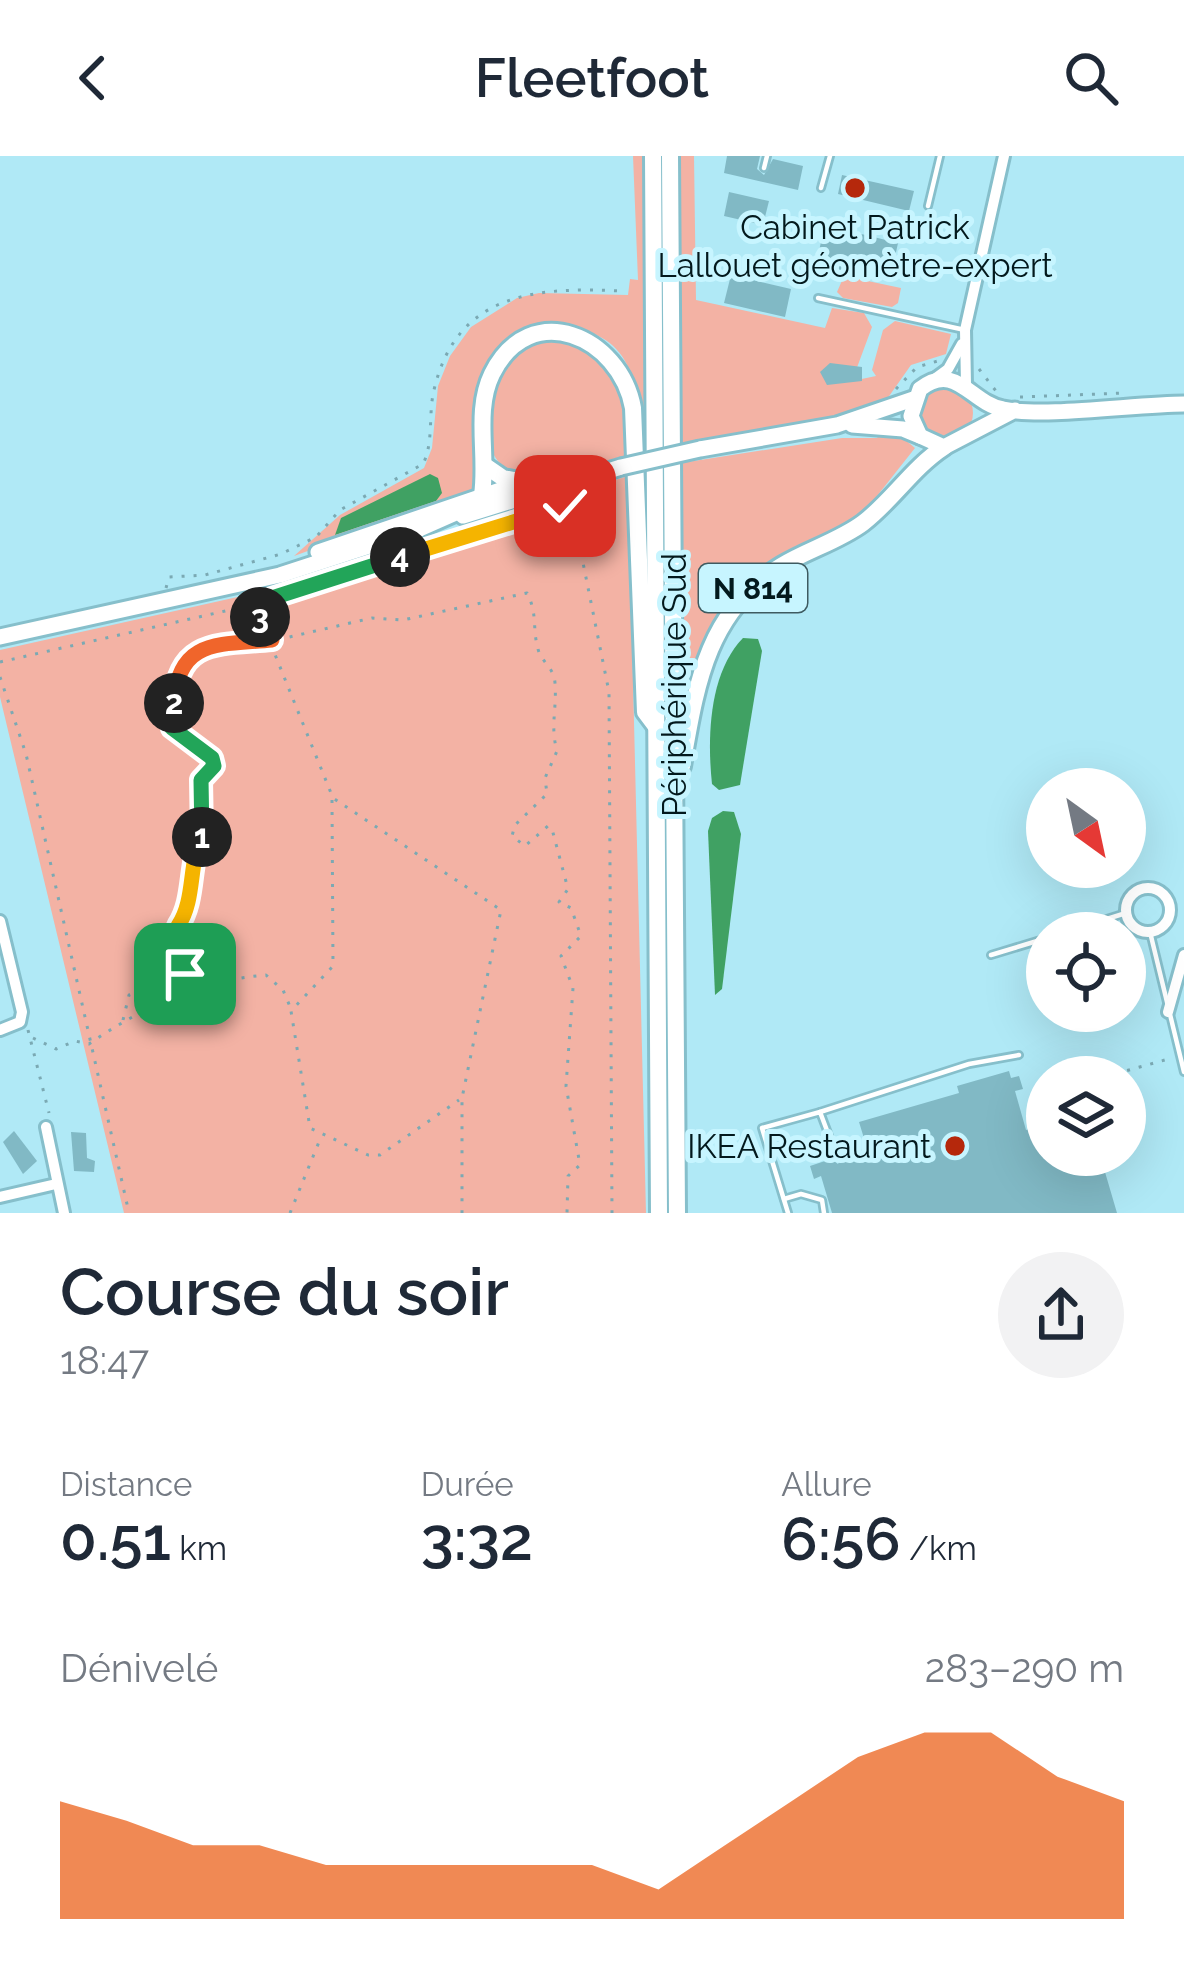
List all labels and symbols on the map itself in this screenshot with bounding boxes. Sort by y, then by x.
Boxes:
marker: Cabinet Patrick Lallouet géomètre-expert [842,175,868,201]
place label: Cabinet Patrick Lallouet géomètre-expert [657,208,1053,285]
pin [514,455,616,557]
pin: 4 [370,527,430,587]
street label: Périphérique Sud [655,553,694,817]
road number: N 814 [699,564,807,612]
pin: 3 [230,587,290,647]
pin: 2 [144,673,204,733]
north arrow [1026,768,1146,888]
pin: 1 [172,807,232,867]
pin [134,923,236,1025]
place label: IKEA Restaurant [687,1127,931,1166]
marker: IKEA Restaurant [942,1133,968,1159]

